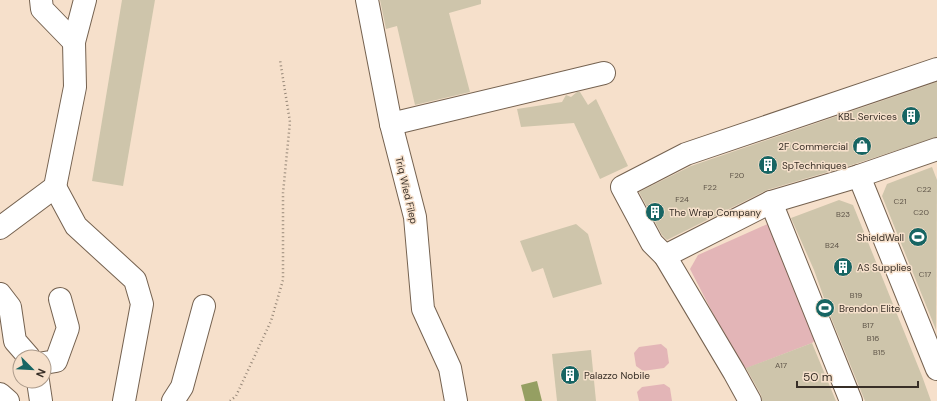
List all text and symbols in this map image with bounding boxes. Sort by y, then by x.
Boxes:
building icon: KBL Services [900,105,922,127]
place label: KBL Services [838,110,897,123]
shop icon: 2F Commercial [851,135,873,157]
place label: 2F Commercial [778,140,848,153]
building icon: SpTechniques [757,154,779,176]
street label: Triq Wied Filep [392,155,421,225]
place label: SpTechniques [782,159,847,172]
house number: F20 [730,170,745,180]
house number: F22 [703,182,717,192]
house number: C22 [917,184,932,194]
house number: F24 [675,194,689,204]
house number: C21 [894,196,906,206]
building icon: The Wrap Company [644,201,666,223]
place label: The Wrap Company [669,206,762,219]
house number: C20 [913,207,929,217]
house number: B23 [836,209,850,219]
sports icon: ShieldWall [907,226,929,248]
place label: ShieldWall [857,231,904,244]
house number: B24 [825,240,839,250]
building icon: AS Supplies [832,256,854,278]
place label: AS Supplies [857,261,911,274]
house number: C17 [919,269,931,279]
house number: B19 [850,290,862,300]
sports icon: Brendon Elite [814,297,836,319]
place label: Brendon Elite [839,302,901,315]
house number: B17 [862,320,874,330]
house number: B16 [867,333,879,343]
house number: B15 [873,347,885,357]
north arrow [12,349,52,389]
house number: A17 [775,360,787,370]
scale bar [797,363,918,389]
building icon: Palazzo Nobile [559,364,581,386]
text: N [33,367,49,380]
place label: Palazzo Nobile [584,369,650,382]
text: 50 m [803,369,832,385]

